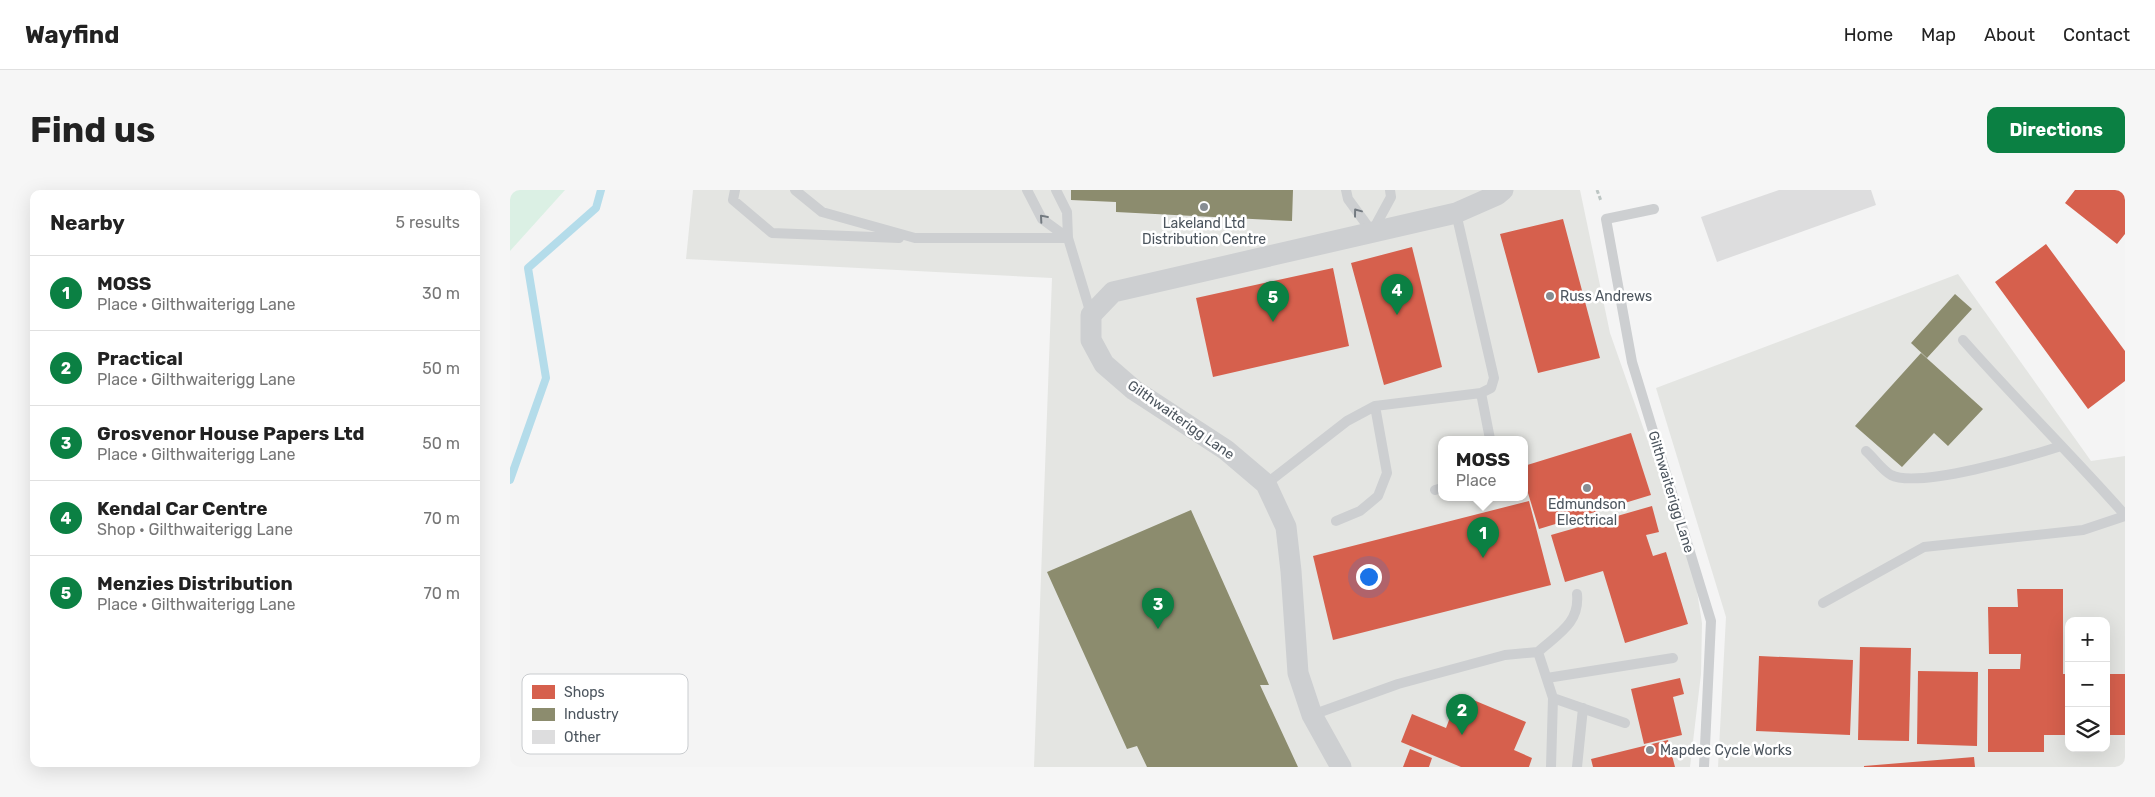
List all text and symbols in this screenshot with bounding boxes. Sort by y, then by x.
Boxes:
text: Wayfind [25,21,119,49]
text: Home [1844,24,1893,46]
text: Map [1921,24,1956,46]
text: About [1984,24,2035,46]
text: Contact [2063,24,2130,46]
button: Directions [1987,107,2125,153]
text: Find us [30,109,155,151]
marker: Lakeland Ltd Distribution Centre [1198,201,1210,213]
one-way arrow [1354,208,1363,218]
text: Nearby [50,210,125,235]
text: 5 results [396,213,460,232]
one-way arrow [1040,214,1049,223]
place label: Lakeland Ltd Distribution Centre [1142,215,1266,248]
text: MOSS [97,272,151,295]
pin: 4 [1381,274,1413,315]
pin: 5 [1257,281,1289,322]
text: 1 [62,284,70,303]
text: 30 m [422,284,460,303]
place label: Russ Andrews [1560,288,1652,305]
marker: Russ Andrews [1544,290,1556,302]
text: Place · Gilthwaiterigg Lane [97,295,295,314]
text: Practical [97,347,183,370]
text: 2 [61,359,71,378]
text: 50 m [422,359,460,378]
text: Place · Gilthwaiterigg Lane [97,370,295,389]
street label: Gilthwaiterigg Lane [1124,377,1238,463]
text: Grosvenor House Papers Ltd [97,422,365,445]
street label: Gilthwaiterigg Lane [1644,429,1698,555]
text: 3 [61,434,71,453]
text: 50 m [422,434,460,453]
popup [1438,436,1528,501]
text: Place · Gilthwaiterigg Lane [97,445,295,464]
text: MOSS [1456,448,1510,471]
text: Place [1456,471,1497,490]
marker: Edmundson Electrical [1581,482,1593,494]
place label: Edmundson Electrical [1548,496,1626,529]
text: Kendal Car Centre [97,497,268,520]
text: 4 [61,509,71,528]
text: 70 m [423,509,460,528]
pin: 1 [1467,517,1499,558]
text: Shop · Gilthwaiterigg Lane [97,520,293,539]
your location [1356,564,1382,590]
text: Menzies Distribution [97,572,293,595]
text: 5 [61,584,71,603]
text: 70 m [423,584,460,603]
pin: 3 [1142,588,1174,629]
text: Place · Gilthwaiterigg Lane [97,595,295,614]
map controls [2065,617,2110,752]
button: + [2065,617,2110,662]
button: − [2065,662,2110,707]
legend [522,674,688,754]
text: Shops [564,684,605,701]
pin: 2 [1446,694,1478,735]
text: Industry [564,706,619,723]
button: layers [2065,707,2110,752]
text: Other [564,729,601,746]
place label: Mapdec Cycle Works [1660,742,1792,759]
marker: Mapdec Cycle Works [1644,744,1656,756]

